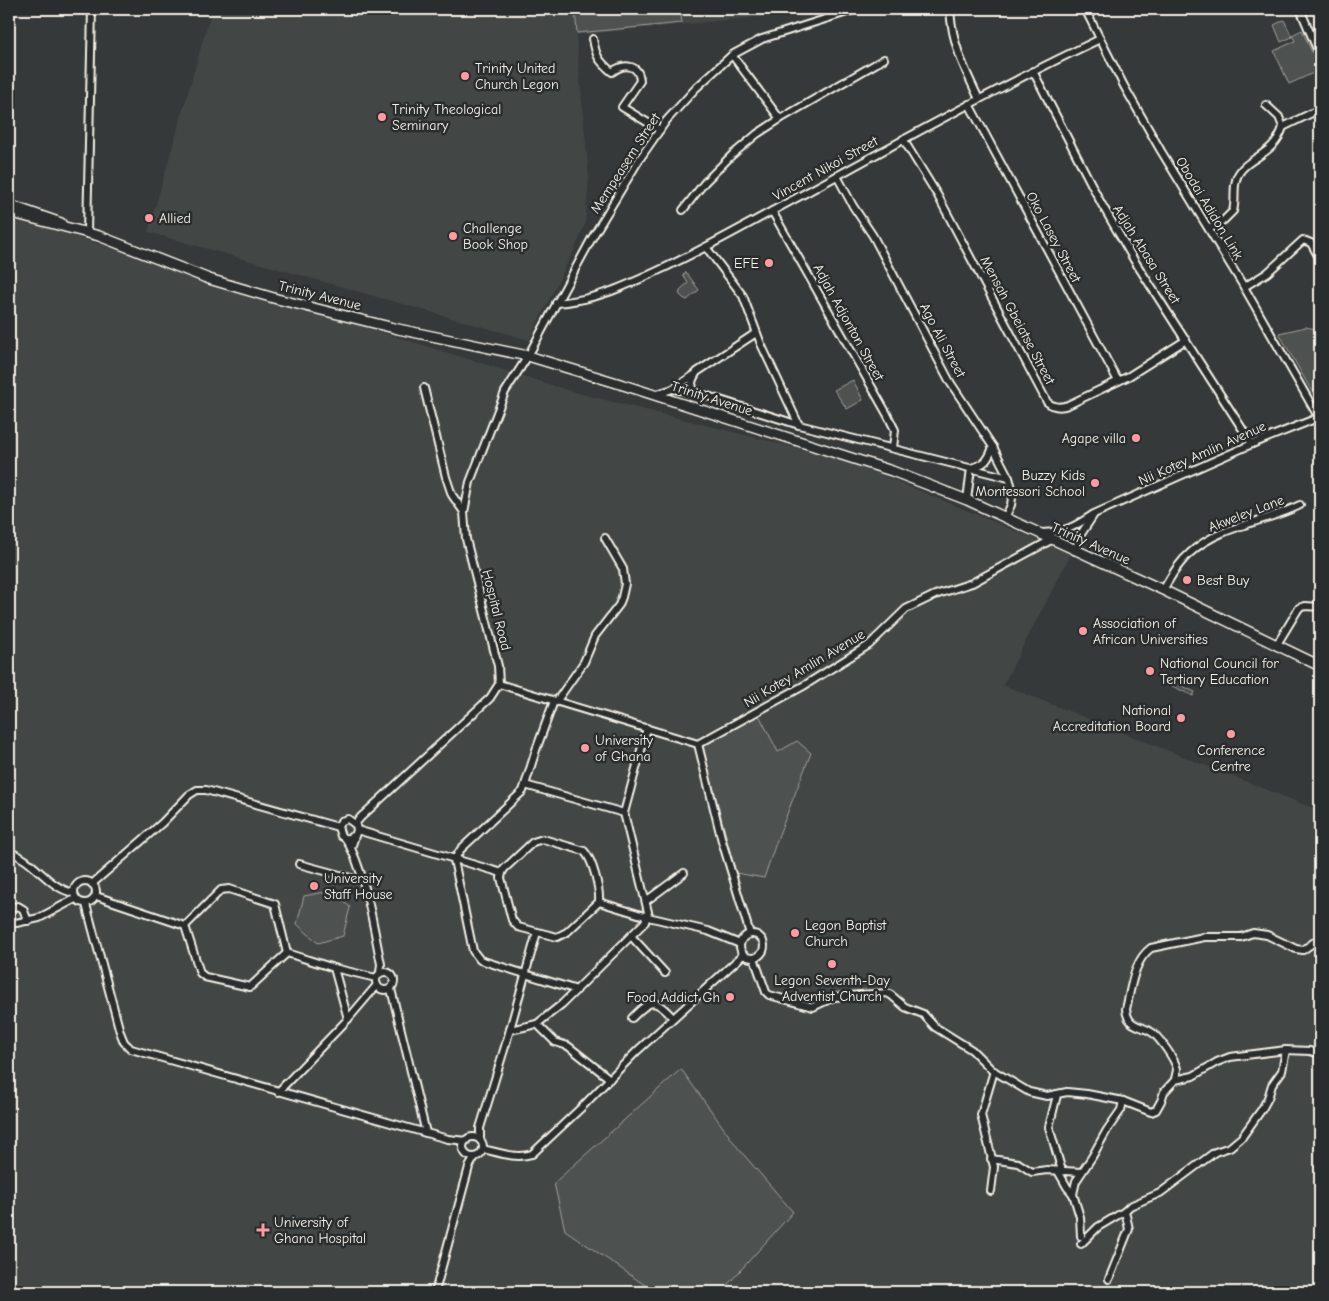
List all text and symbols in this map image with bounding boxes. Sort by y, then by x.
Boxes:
place label: Trinity United Church Legon [475,60,559,93]
marker: Trinity United Church Legon [459,70,471,82]
place label: Trinity Theological Seminary [392,101,501,134]
street label: Mempeasem Street [587,109,665,217]
marker: Trinity Theological Seminary [376,111,388,123]
street label: Vincent Nikoi Street [770,132,882,204]
street label: Obodai Adidon Link [1172,154,1247,263]
street label: Oko Lasey Street [1022,189,1085,286]
street label: Adjah Abasa Street [1109,201,1184,308]
place label: Allied [159,210,191,227]
marker: Allied [143,212,155,224]
place label: Challenge Book Shop [463,220,528,253]
marker: Challenge Book Shop [447,230,459,242]
street label: Mensah Gbeiatse Street [976,253,1059,388]
place label: EFE [734,255,759,272]
marker: EFE [763,257,775,269]
street label: Adjah Adjonton Street [809,261,888,384]
street label: Trinity Avenue [277,277,363,314]
street label: Ago Ali Street [916,300,970,381]
street label: Trinity Avenue [669,377,755,420]
street label: Nii Kotey Amlin Avenue [1136,418,1269,489]
place label: Agape villa [1062,430,1126,447]
marker: Agape villa [1130,432,1142,444]
place label: Buzzy Kids Montessori School [975,467,1085,500]
marker: Buzzy Kids Montessori School [1089,477,1101,489]
street label: Akweley Lane [1206,491,1286,536]
street label: Trinity Avenue [1049,518,1133,568]
street label: Hospital Road [478,568,515,652]
place label: Best Buy [1197,572,1250,589]
marker: Best Buy [1181,574,1193,586]
place label: Association of African Universities [1093,615,1208,648]
marker: Association of African Universities [1077,625,1089,637]
street label: Nii Kotey Amlin Avenue [741,626,868,711]
place label: National Council for Tertiary Education [1160,655,1279,688]
marker: National Council for Tertiary Education [1144,665,1156,677]
place label: National Accreditation Board [1053,702,1171,735]
marker: National Accreditation Board [1175,712,1187,724]
marker: Conference Centre [1225,728,1237,740]
place label: University of Ghana [595,732,654,765]
marker: University of Ghana [579,742,591,754]
place label: Conference Centre [1197,742,1265,775]
place label: University Staff House [324,870,393,903]
marker: University Staff House [308,880,320,892]
place label: Legon Baptist Church [805,917,887,950]
marker: Legon Baptist Church [789,927,801,939]
marker: Legon Seventh-Day Adventist Church [826,958,838,970]
place label: Legon Seventh-Day Adventist Church [774,972,890,1005]
place label: Food Addict Gh [627,989,720,1006]
marker: Food Addict Gh [724,991,736,1003]
place label: University of Ghana Hospital [274,1214,366,1247]
marker: University of Ghana Hospital [256,1223,270,1237]

